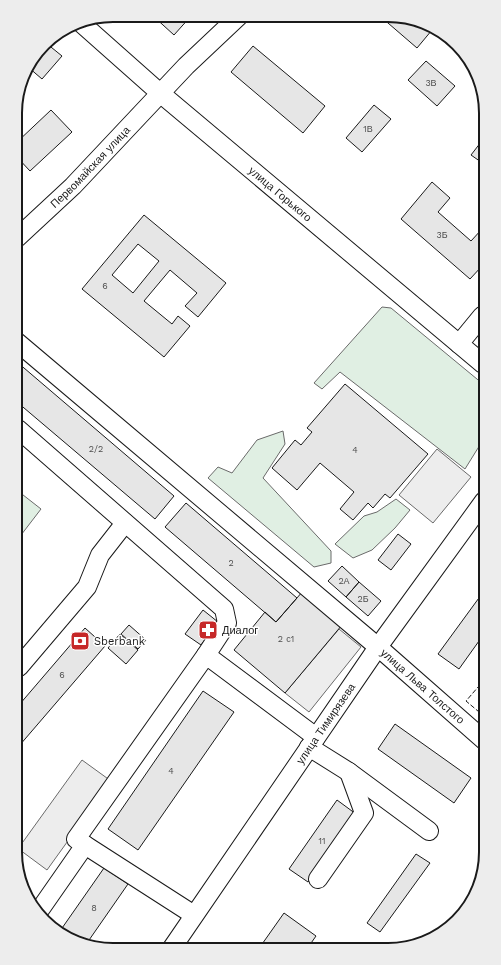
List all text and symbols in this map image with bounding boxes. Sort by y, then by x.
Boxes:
house number: 3В [425,78,437,88]
street label: Первомайская улица [48,123,133,211]
house number: 1В [363,124,373,134]
street label: улица Горького [246,164,314,224]
house number: 3Б [436,230,448,240]
house number: 6 [102,281,108,291]
house number: 2/2 [89,444,103,454]
house number: 4 [352,445,358,455]
house number: 2 [228,558,234,568]
house number: 2А [338,576,350,586]
house number: 2Б [357,594,369,604]
pharmacy icon: Диалог [197,619,219,641]
place label: Диалог [222,624,258,637]
bank icon: Sberbank [69,630,91,652]
house number: 2 с1 [278,634,294,644]
place label: Sberbank [94,635,145,648]
street label: улица Льва Толстого [378,646,467,727]
house number: 6 [59,670,65,680]
street label: улица Тимирязева [294,680,359,767]
house number: 4 [168,766,174,776]
house number: 11 [318,836,326,846]
house number: 8 [91,903,97,913]

